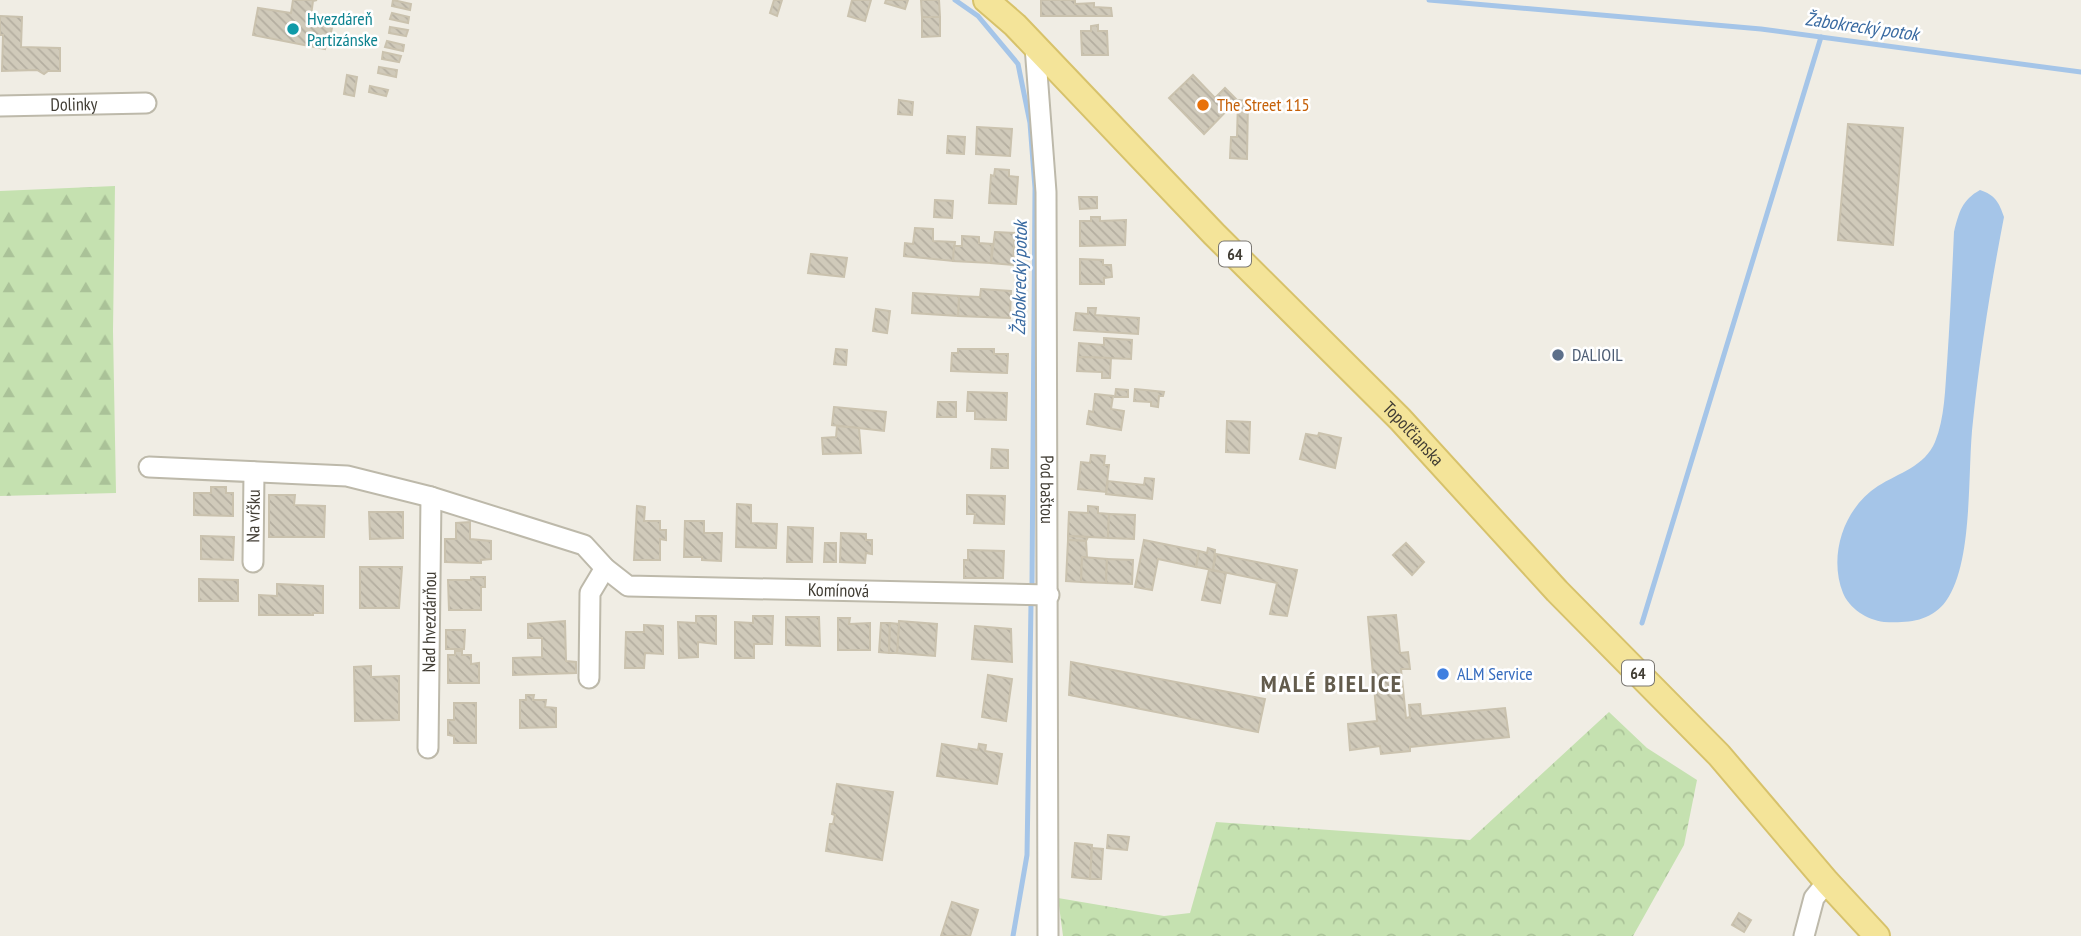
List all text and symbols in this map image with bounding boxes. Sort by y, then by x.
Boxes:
water label: Žabokrecký potok [1804,6,1923,46]
place label: Hvezdáreň Partizánske [307,7,378,51]
marker: Hvezdáreň Partizánske [285,21,301,37]
street label: Dolinky [50,92,98,116]
place label: The Street 115 [1217,93,1310,116]
marker: The Street 115 [1195,97,1211,113]
water label: Žabokrecký potok [1006,218,1032,335]
road number: 64 [1219,242,1251,266]
place label: DALIOIL [1572,343,1623,366]
marker: DALIOIL [1550,347,1566,363]
street label: Topoľčianska [1378,396,1449,470]
street label: Pod baštou [1036,455,1059,524]
street label: Na vŕšku [241,489,265,543]
street label: Nad hvezdárňou [417,572,441,672]
street label: Komínová [808,578,869,602]
road number: 64 [1622,660,1654,686]
place label: ALM Service [1457,662,1533,685]
marker: ALM Service [1435,666,1451,682]
district label: MALÉ BIELICE [1261,668,1403,699]

